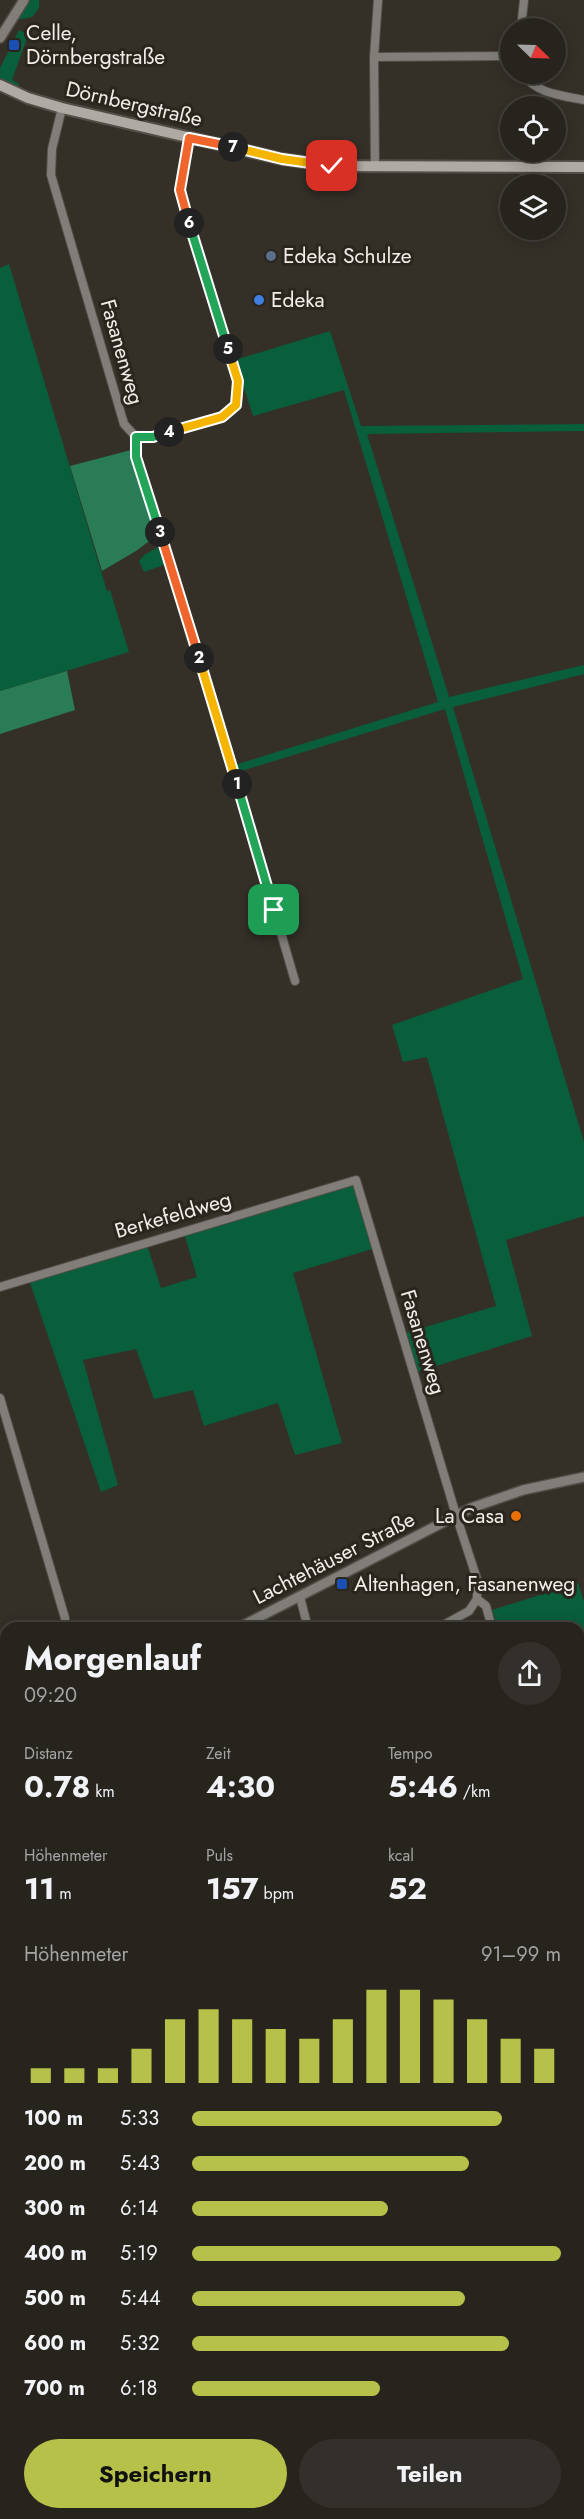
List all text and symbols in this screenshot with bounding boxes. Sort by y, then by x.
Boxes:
place label: Celle, Dörnbergstraße [26,18,165,72]
north arrow [500,18,566,84]
map controls [500,18,566,240]
marker: Celle, Dörnbergstraße [7,38,21,52]
street label: Dörnbergstraße [63,74,205,134]
button: locate [500,96,566,162]
pin: 7 [218,132,248,162]
text: 7 [228,135,238,158]
pin [306,140,357,191]
icon: check [315,149,348,182]
button: layers [500,174,566,240]
pin: 6 [174,208,204,238]
text: 6 [184,211,194,234]
place label: Edeka Schulze [283,241,412,271]
marker: Edeka Schulze [264,249,278,263]
place label: Edeka [271,285,325,315]
marker: Edeka [252,293,266,307]
street label: Fasanenweg [93,296,151,408]
pin: 5 [213,334,243,364]
text: 5 [223,337,233,360]
pin: 4 [154,417,184,447]
text: 4 [163,420,175,443]
pin: 3 [145,517,175,547]
text: 3 [155,520,165,543]
pin: 2 [184,643,214,673]
text: 2 [194,646,204,669]
pin: 1 [222,769,252,799]
text: 1 [233,772,241,795]
pin [248,884,299,935]
icon: arrive [257,893,290,926]
street label: Berkefeldweg [111,1184,235,1246]
street label: Fasanenweg [393,1286,453,1398]
place label: La Casa [435,1501,504,1531]
street label: Lachtehäuser Straße [248,1504,420,1612]
marker: La Casa [509,1509,523,1523]
place label: Altenhagen, Fasanenweg [354,1569,575,1599]
marker: Altenhagen, Fasanenweg [335,1577,349,1591]
text: Morgenlauf [24,1635,201,1682]
button: share [498,1642,561,1705]
text: 09:20 [24,1681,77,1710]
text: Distanz [24,1742,73,1765]
text: Zeit [206,1742,230,1765]
text: Tempo [388,1742,432,1765]
text: 0.78 [24,1765,90,1808]
text: 4:30 [206,1765,275,1808]
text: 5:46 [388,1765,458,1808]
text: km [90,1780,115,1803]
text: /km [458,1780,491,1803]
text: Höhenmeter [24,1844,108,1867]
text: Puls [206,1844,233,1867]
text: kcal [388,1844,414,1867]
text: 11 [24,1867,55,1910]
text: 157 [206,1867,259,1910]
text: 52 [388,1867,427,1910]
text: m [55,1882,72,1905]
text: bpm [259,1882,294,1905]
text: Höhenmeter [24,1940,128,1969]
text: 91–99 m [481,1940,561,1969]
text: 100 m [24,2104,83,2133]
text: 5:33 [120,2104,159,2133]
text: 200 m [24,2149,86,2178]
text: 5:43 [120,2149,160,2178]
text: 300 m [24,2194,85,2223]
text: 6:14 [120,2194,158,2223]
text: 400 m [24,2239,87,2268]
text: 5:19 [120,2239,158,2268]
text: 500 m [24,2284,86,2313]
text: 5:44 [120,2284,161,2313]
text: 600 m [24,2329,86,2358]
text: 5:32 [120,2329,160,2358]
text: 700 m [24,2374,85,2403]
text: 6:18 [120,2374,157,2403]
button: Speichern [24,2439,287,2508]
button: Teilen [299,2439,561,2508]

